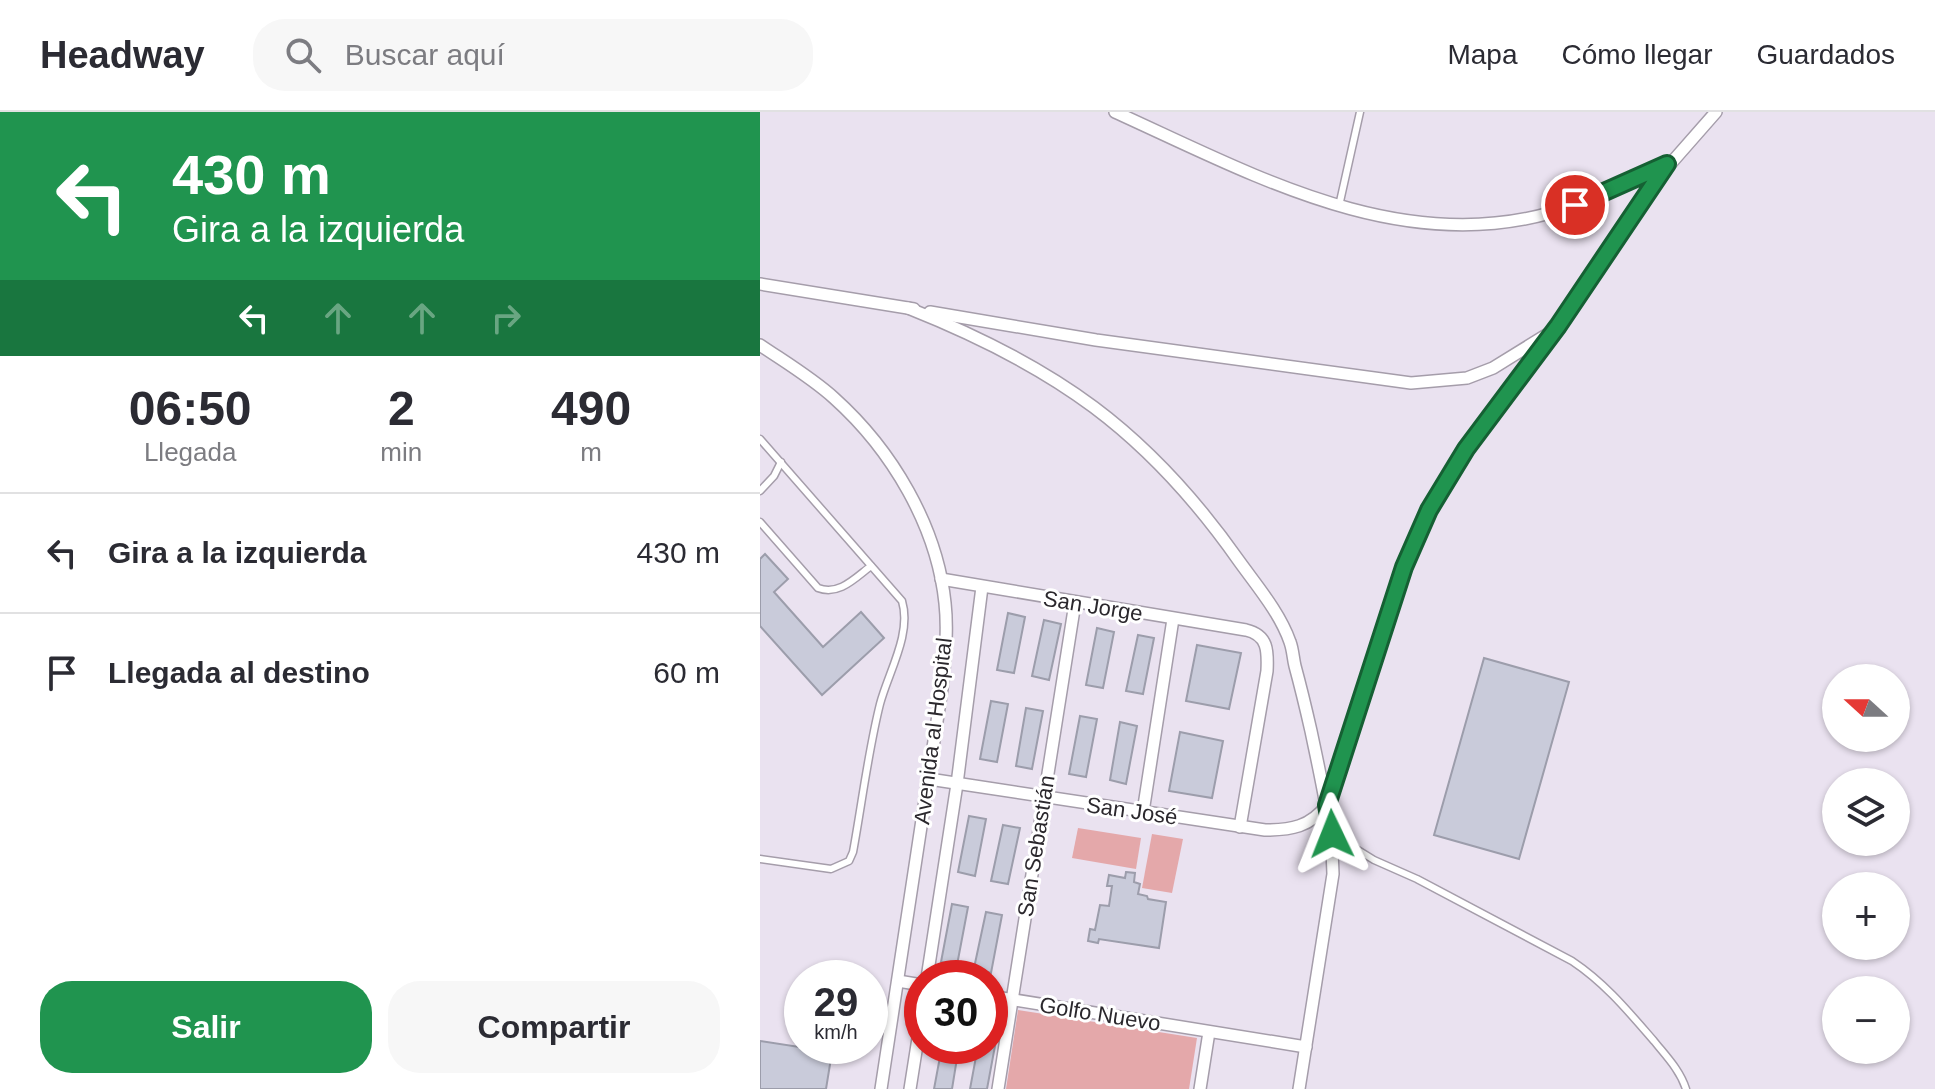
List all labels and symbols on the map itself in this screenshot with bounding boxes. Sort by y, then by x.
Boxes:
pin [1541,171,1609,239]
street label: San Jorge [1042,586,1144,626]
street label: Avenida al Hospital [909,636,957,826]
north arrow [1822,664,1910,752]
street label: San Sebastián [1012,773,1060,919]
street label: San José [1085,792,1179,830]
position arrow [1290,792,1374,876]
speed limit sign: 30 [904,960,1008,1064]
street label: Golfo Nuevo [1038,992,1162,1036]

